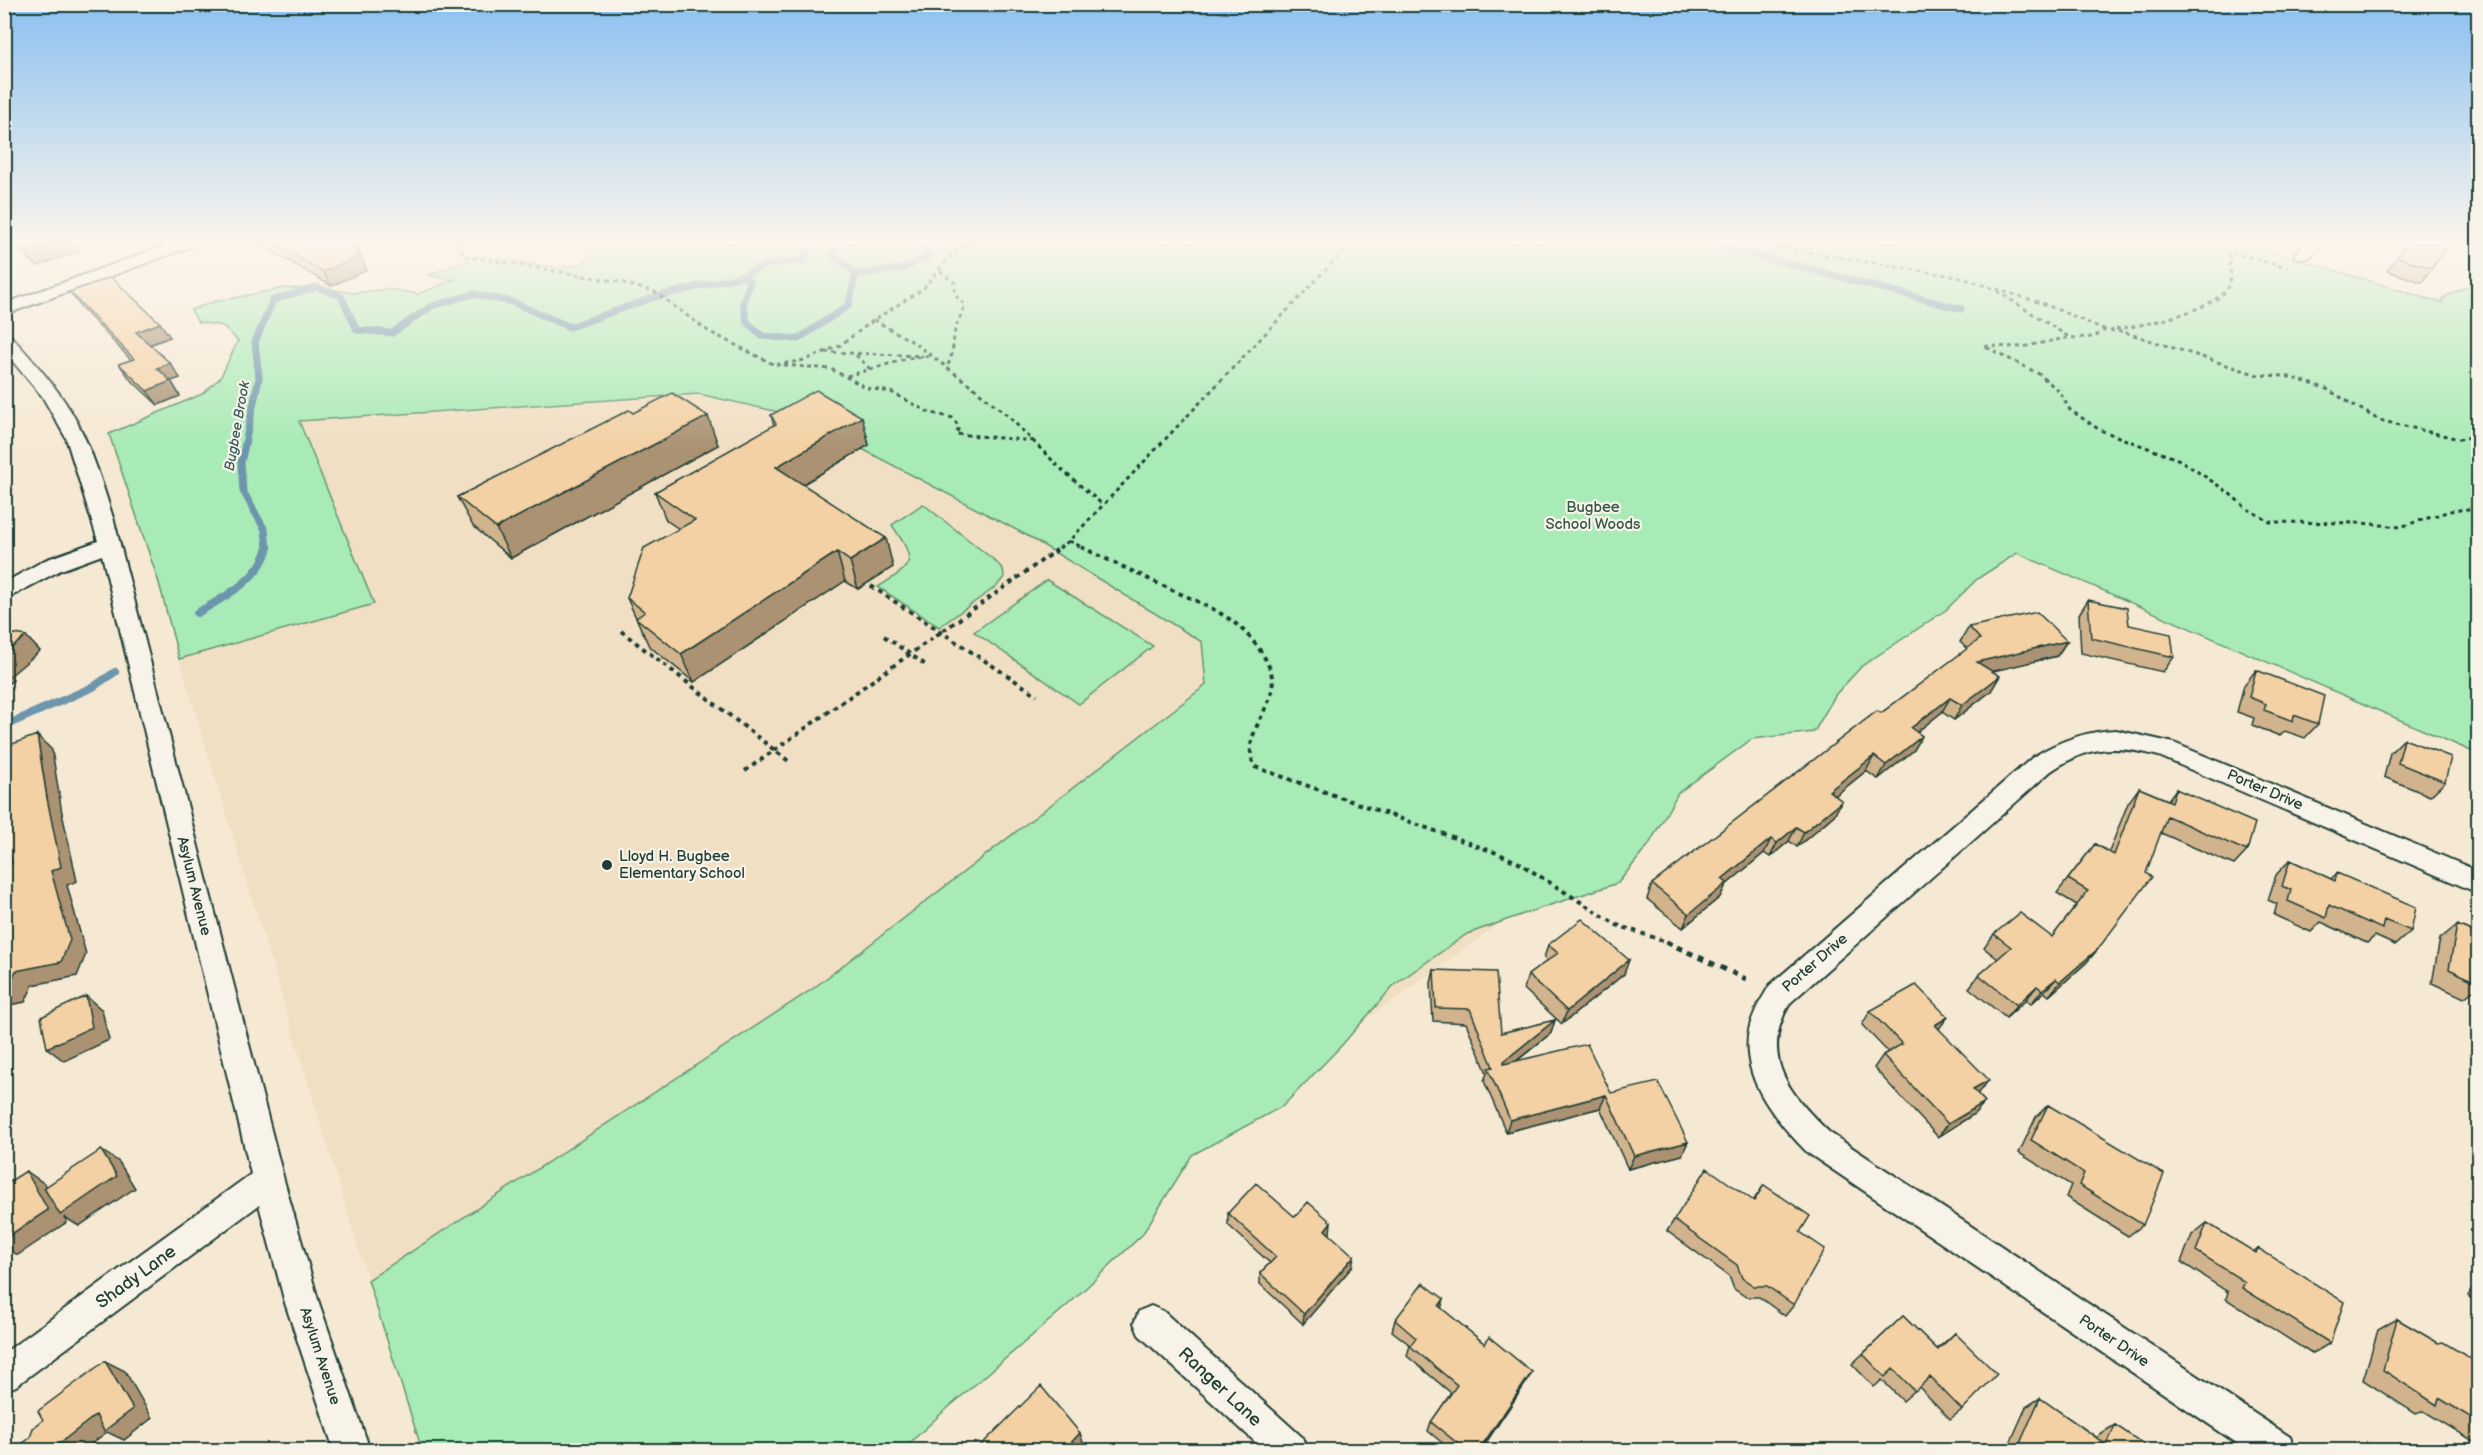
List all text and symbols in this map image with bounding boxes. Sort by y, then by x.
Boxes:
water label: Bugbee Brook [221,379,253,472]
park label: Bugbee School Woods [1545,498,1641,534]
street label: Porter Drive [2224,765,2306,815]
street label: Asylum Avenue [173,834,216,938]
place label: Lloyd H. Bugbee Elementary School [619,847,745,883]
marker: Lloyd H. Bugbee Elementary School [600,858,614,872]
street label: Porter Drive [1778,929,1852,997]
street label: Shady Lane [92,1241,180,1313]
street label: Asylum Avenue [295,1305,345,1407]
street label: Porter Drive [2075,1311,2153,1372]
street label: Ranger Lane [1174,1343,1266,1431]

